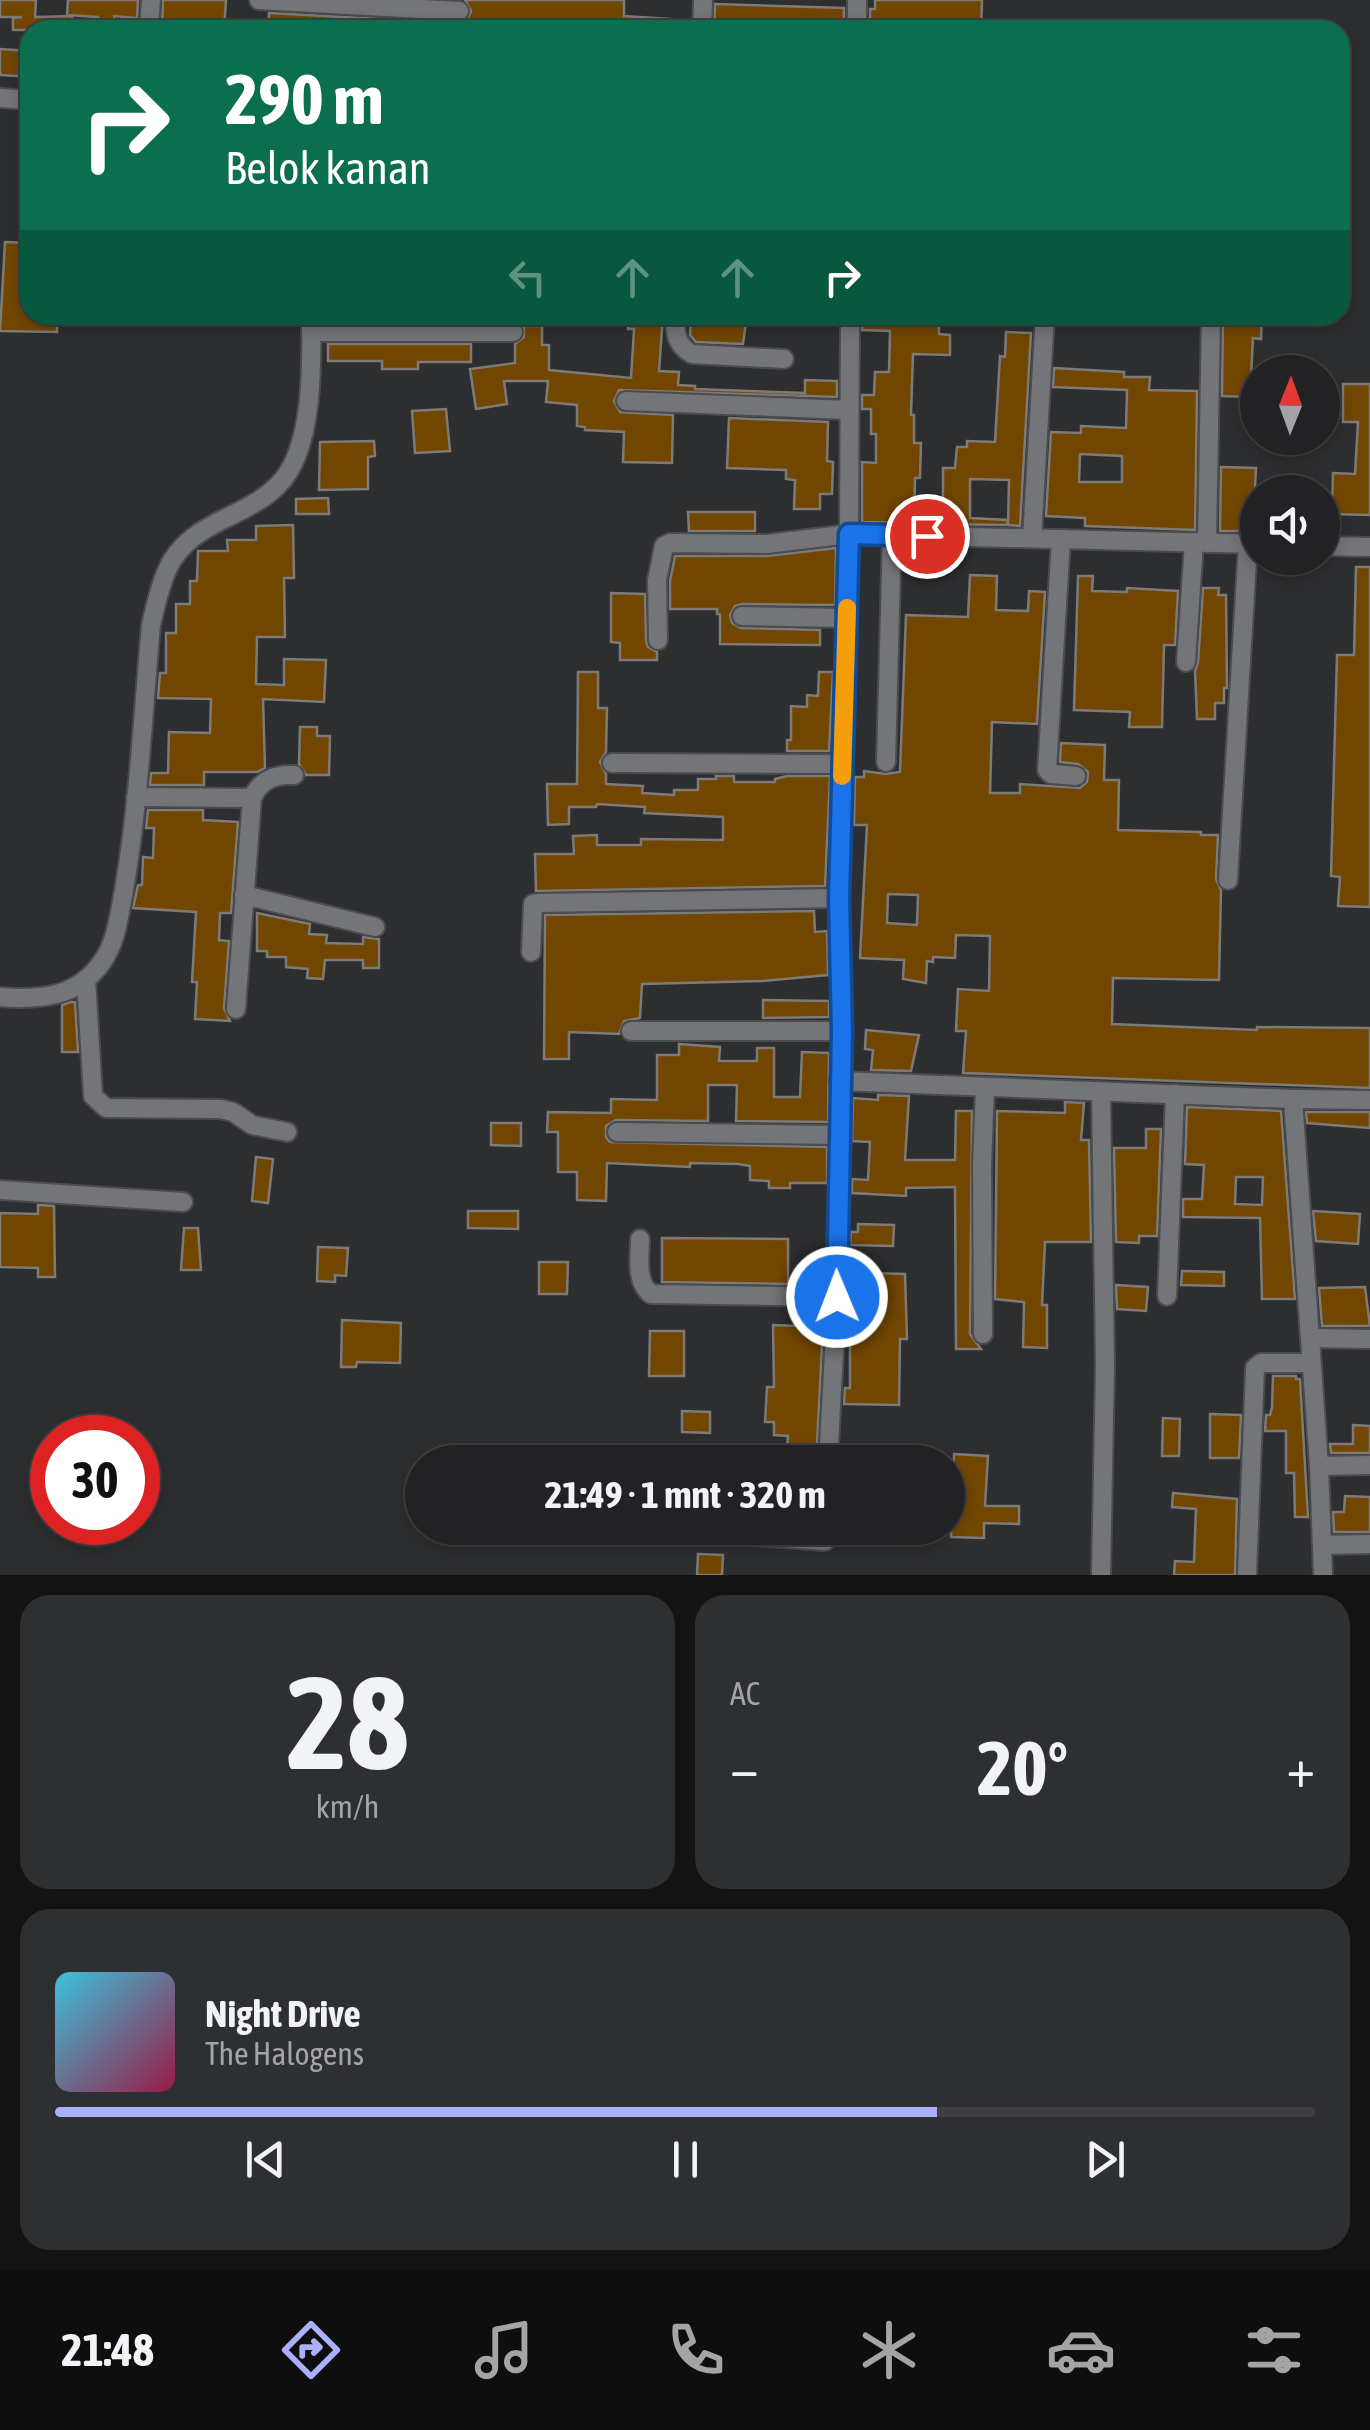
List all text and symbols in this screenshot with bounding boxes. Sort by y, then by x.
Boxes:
text: 290 m [225,59,384,139]
icon: right [60,60,190,190]
text: Belok kanan [225,142,431,194]
icon: left [500,250,555,305]
icon: ahead [605,250,660,305]
icon: ahead [710,250,765,305]
icon: right [815,250,870,305]
north arrow [1240,355,1340,455]
map controls [1240,355,1340,575]
button: sound [1240,475,1340,575]
pin [885,494,970,579]
icon: arrive [900,509,955,564]
position arrow [785,1245,889,1349]
speed limit sign: 30 [30,1415,160,1545]
text: 21:49 · 1 mnt · 320 m [544,1473,826,1516]
text: 28 [286,1648,409,1797]
text: AC [730,1675,760,1712]
text: 20° [977,1725,1068,1811]
text: − [730,1736,759,1799]
text: + [1286,1736,1315,1799]
text: km/h [316,1788,379,1825]
text: Night Drive [205,1992,361,2035]
text: The Halogens [205,2035,364,2072]
icon: previous [238,2132,293,2187]
icon: pause [658,2132,713,2187]
icon: next [1078,2132,1133,2187]
icon: directions [276,2315,346,2385]
icon: music [469,2315,539,2385]
icon: phone [661,2315,731,2385]
icon: climate [854,2315,924,2385]
icon: car [1046,2315,1116,2385]
icon: filters [1239,2315,1309,2385]
text: 21:48 [61,2324,154,2376]

